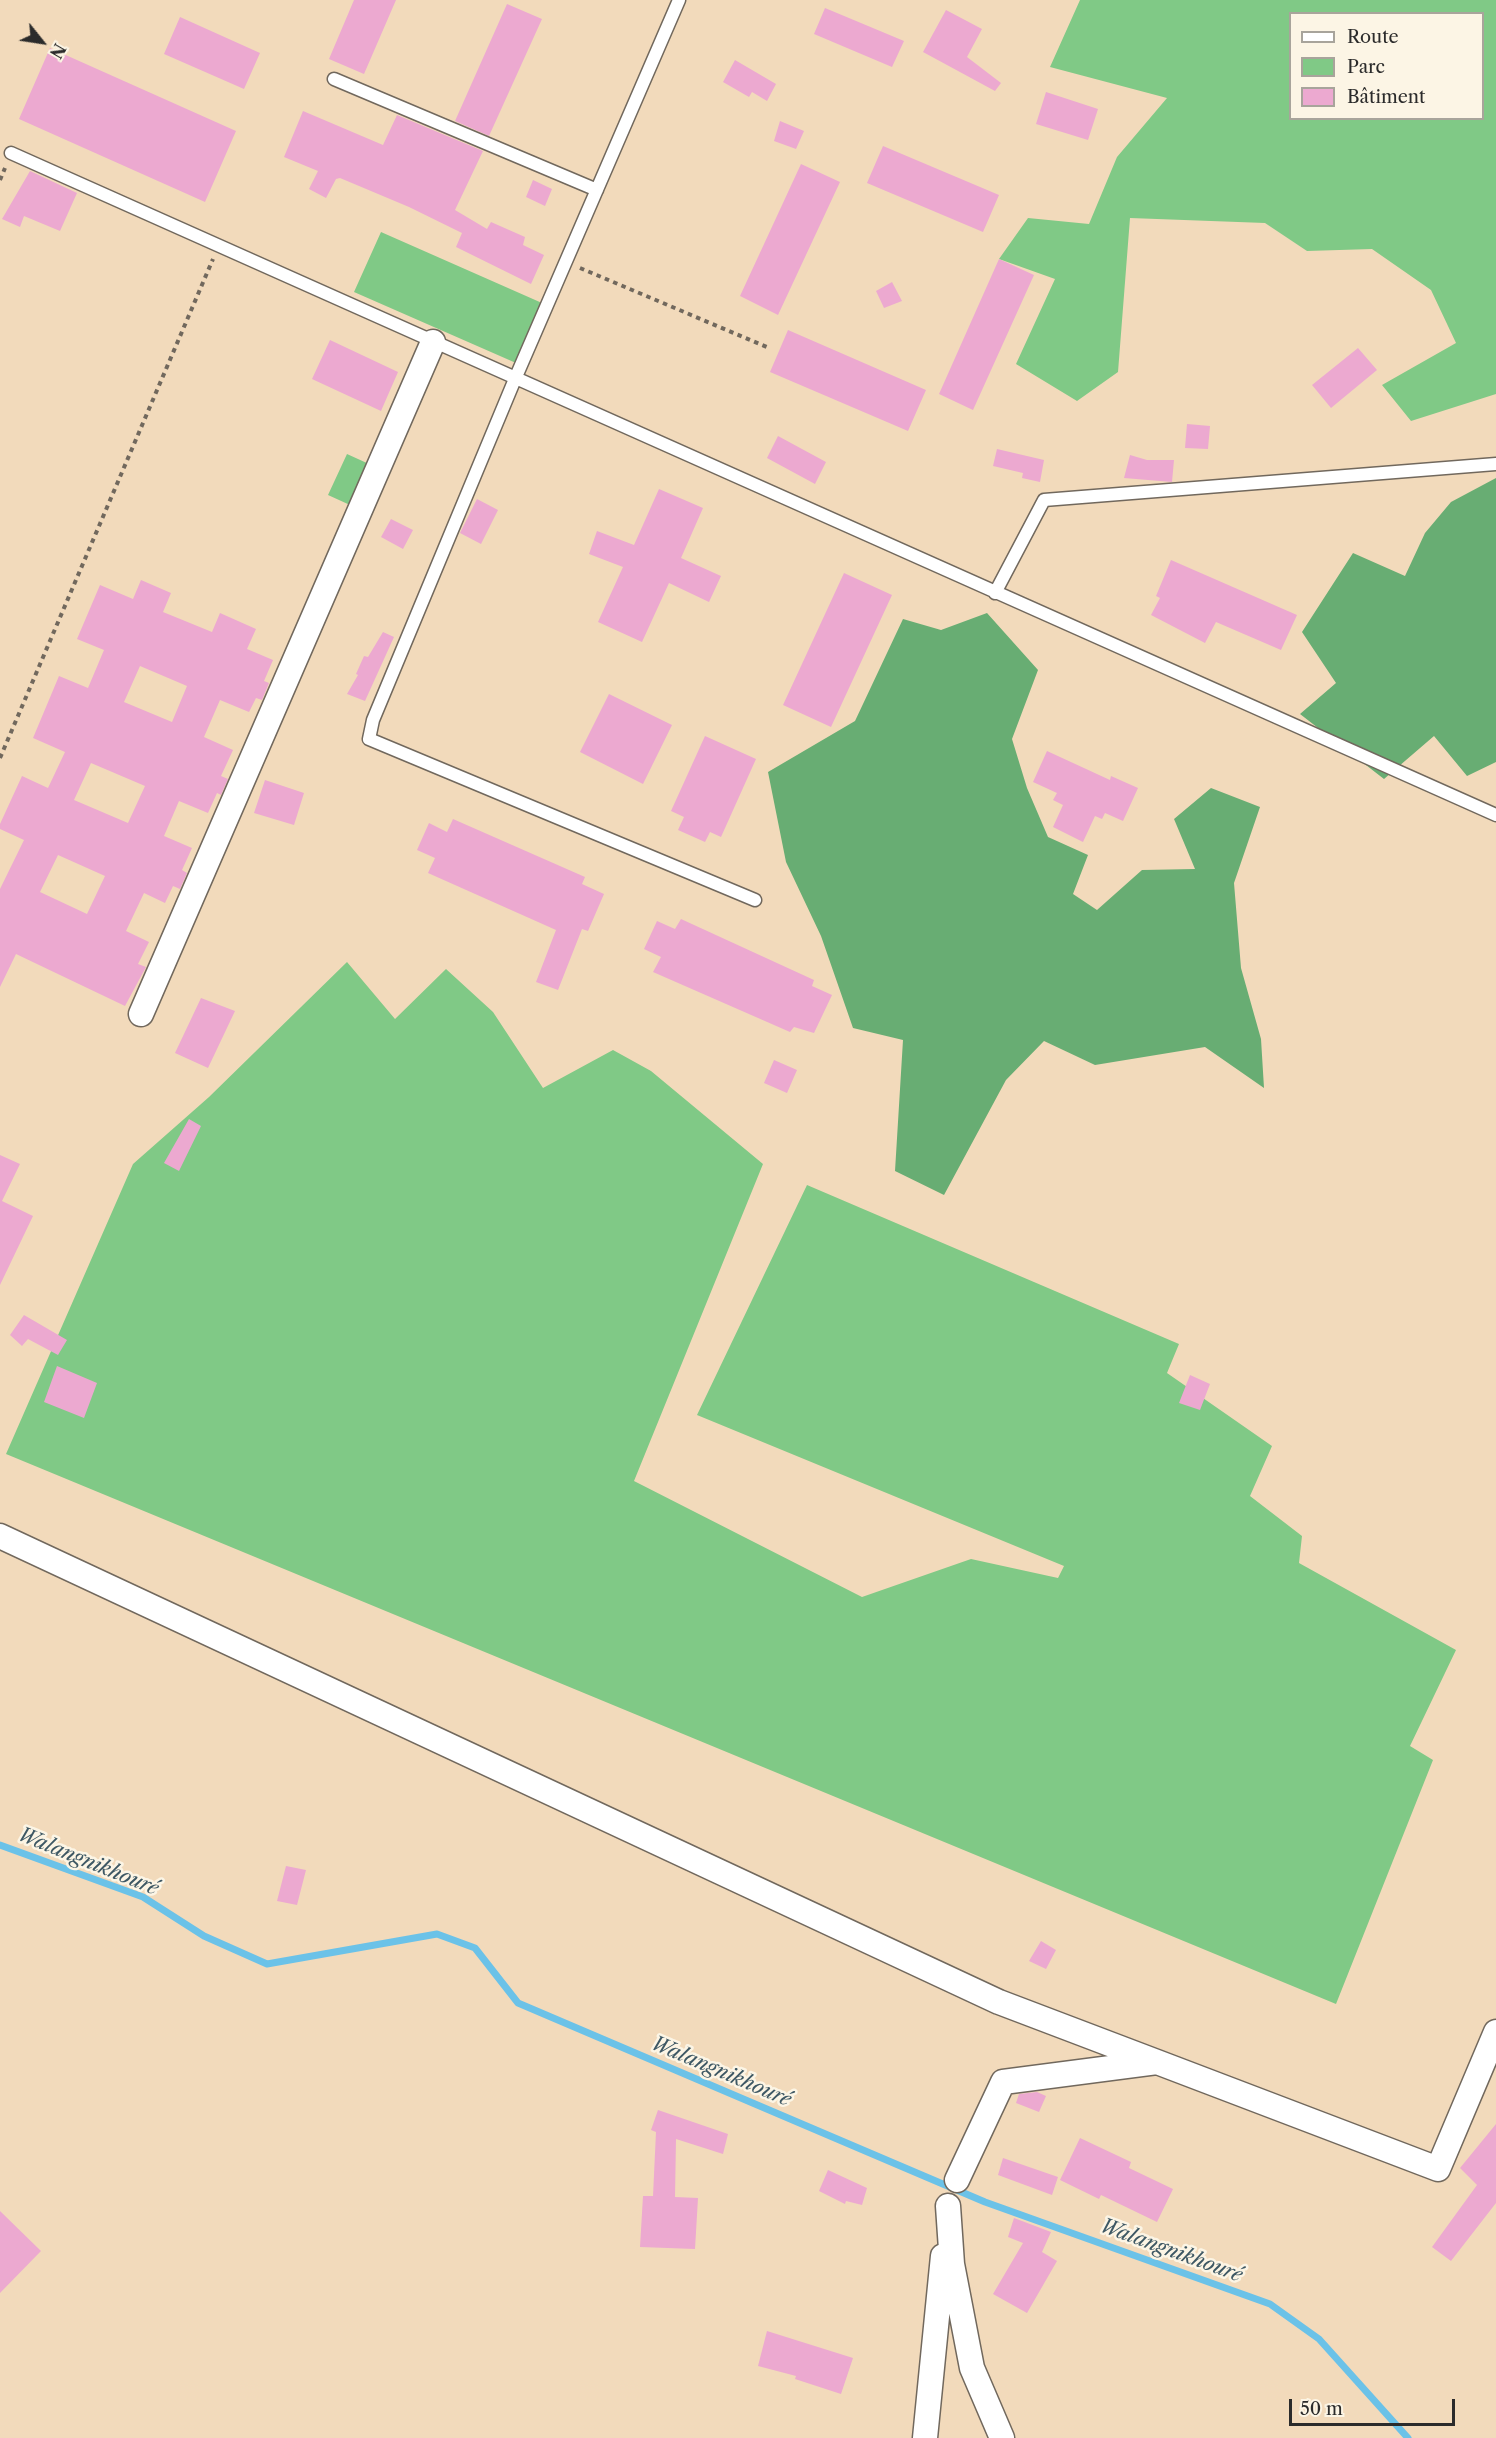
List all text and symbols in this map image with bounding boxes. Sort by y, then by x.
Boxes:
north arrow [12,12,72,72]
legend [1289,12,1484,120]
text: Route [1347,26,1399,48]
text: N [45,40,70,62]
text: Parc [1347,56,1385,78]
text: Bâtiment [1347,86,1425,108]
water label: Walangnikhouré [14,1823,162,1901]
water label: Walangnikhouré [647,2032,795,2112]
water label: Walangnikhouré [1097,2214,1245,2288]
scale bar [1292,2387,1458,2425]
text: 50 m [1300,2398,1343,2420]

